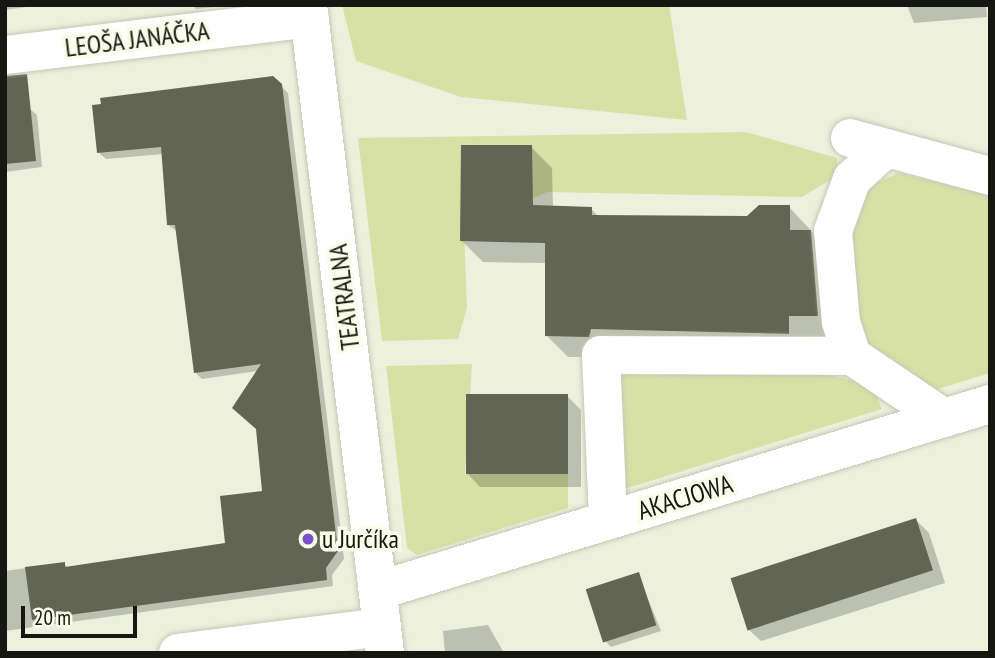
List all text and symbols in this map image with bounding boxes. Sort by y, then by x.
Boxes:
street label: LEOŠA JANÁČKA [63,15,211,63]
street label: TEATRALNA [322,242,366,352]
street label: AKACJOWA [634,468,736,526]
place label: u Jurčíka [322,523,399,555]
marker: u Jurčíka [300,531,316,547]
scale bar [24,592,140,636]
text: 20 m [34,604,71,631]

